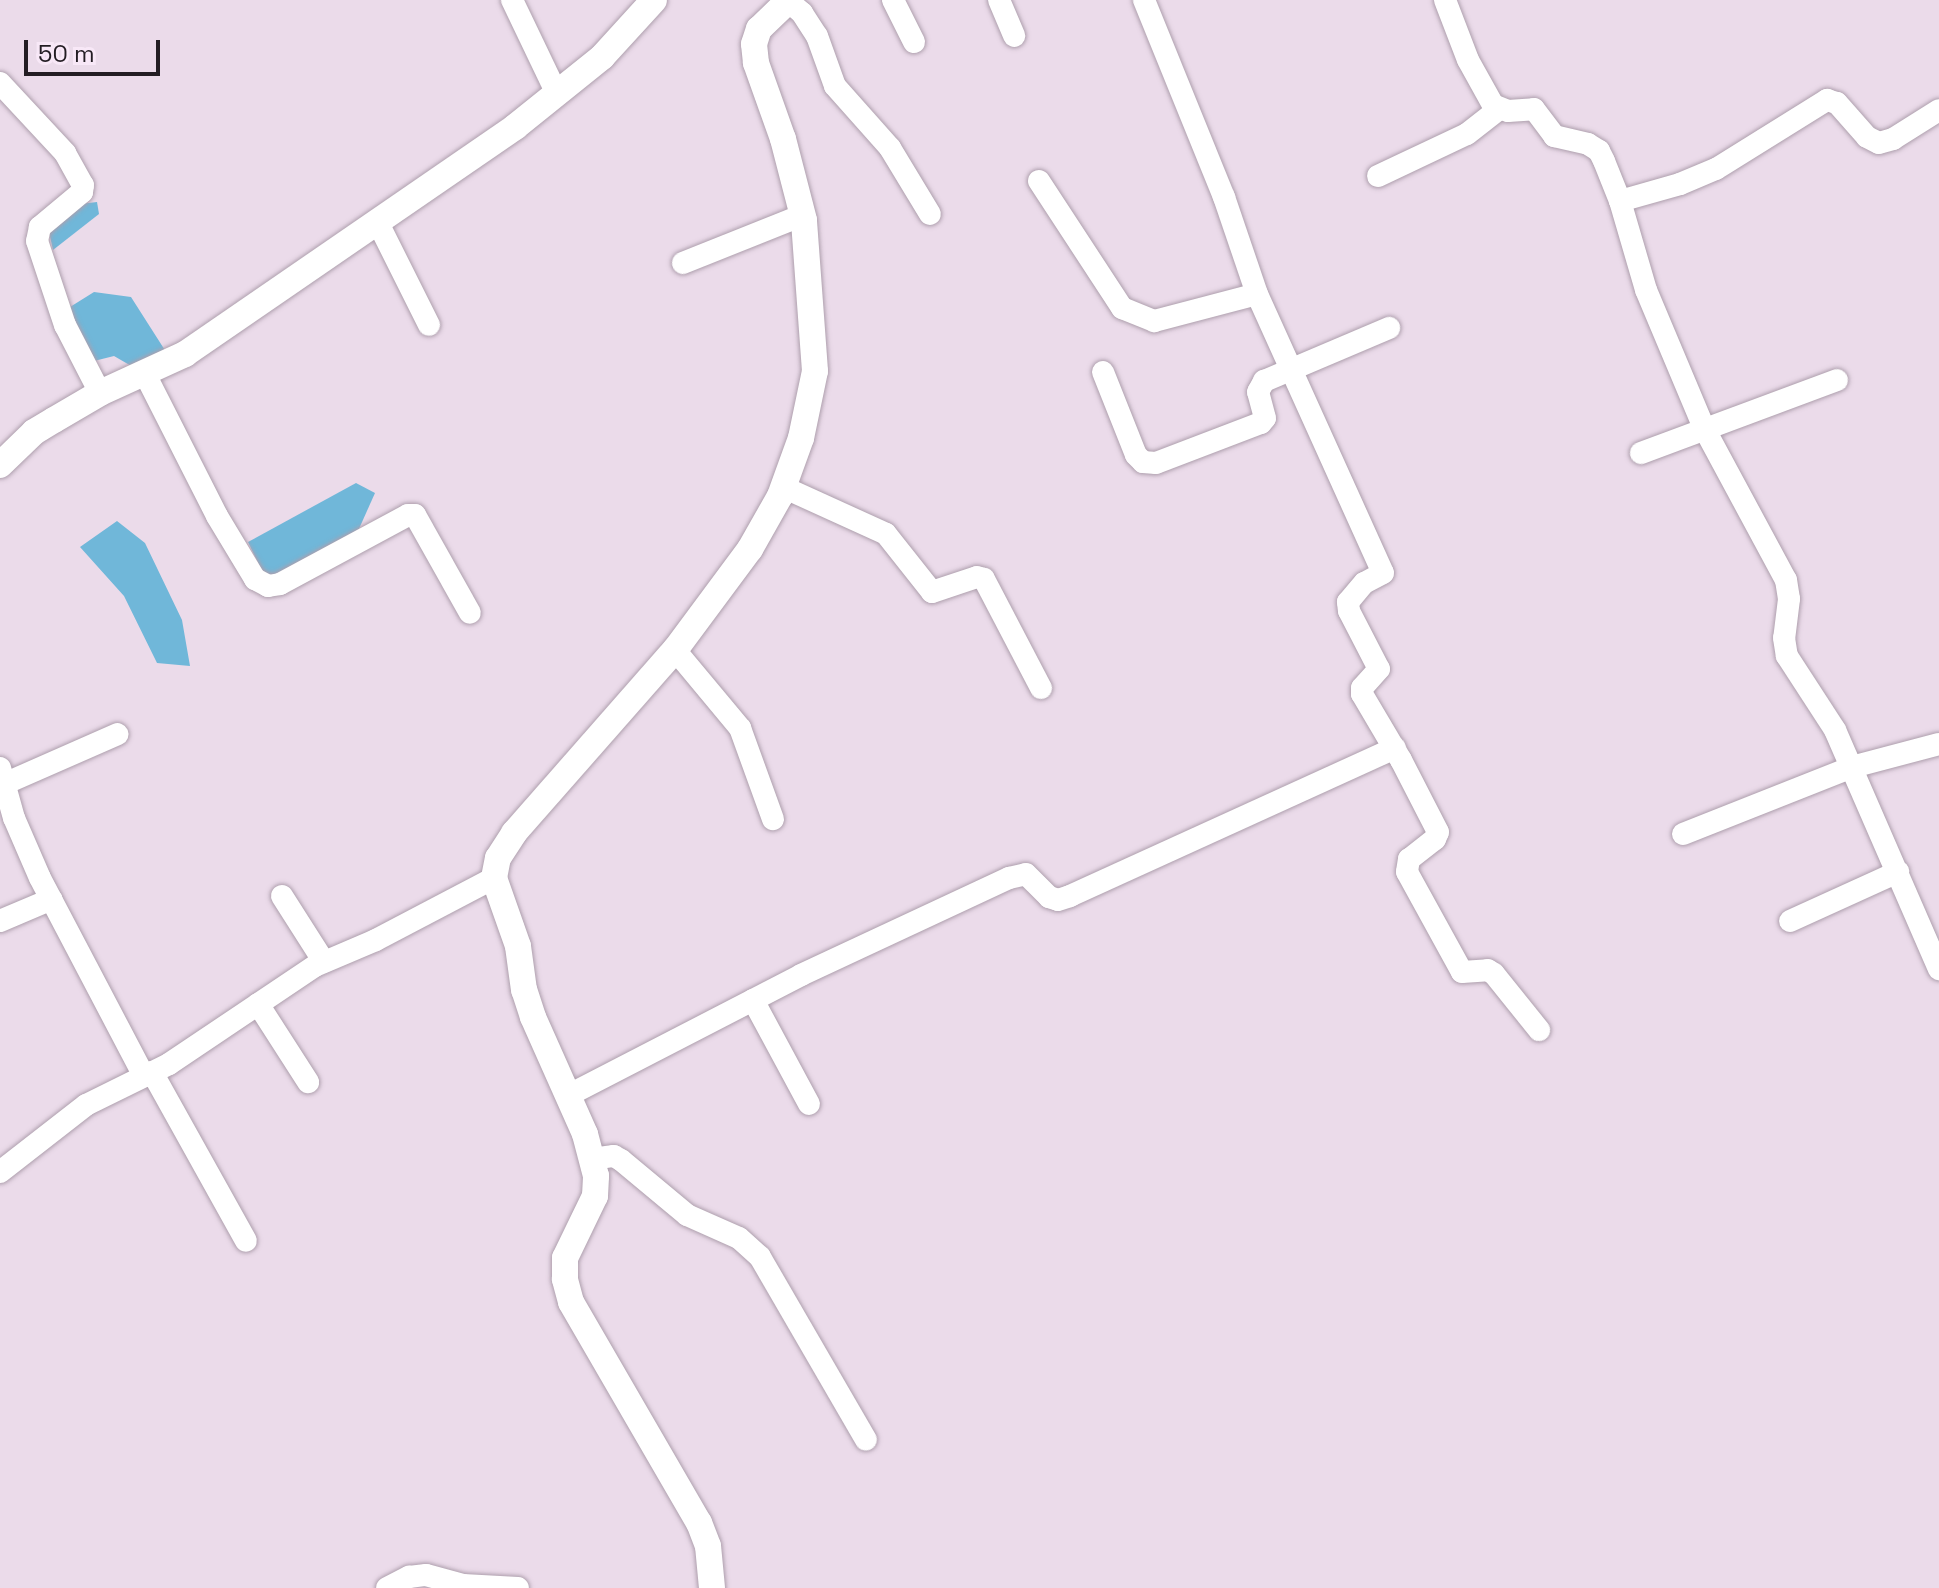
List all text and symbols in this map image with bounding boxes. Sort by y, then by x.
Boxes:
scale bar [28,24,164,74]
text: 50 m [38,38,95,69]

